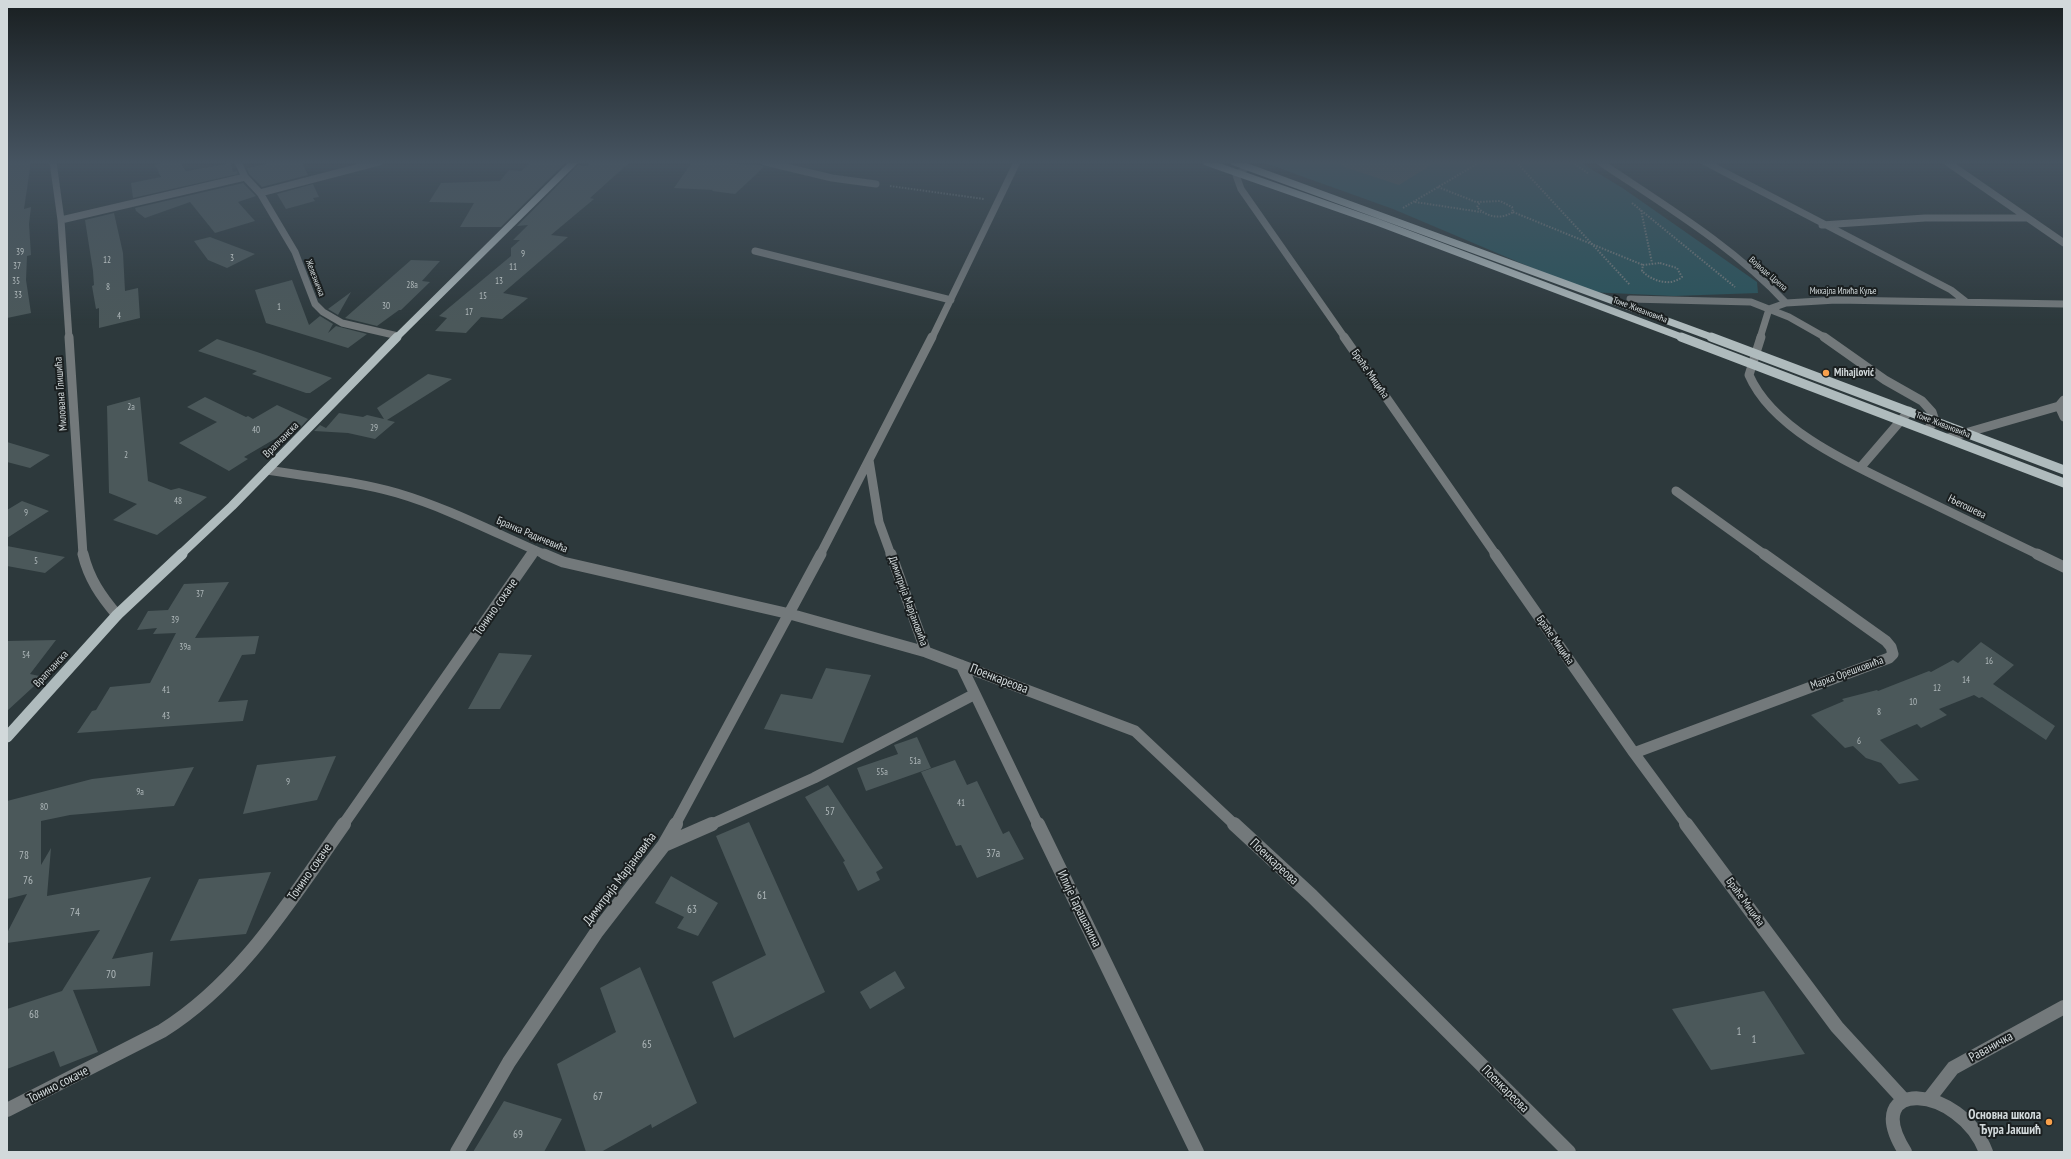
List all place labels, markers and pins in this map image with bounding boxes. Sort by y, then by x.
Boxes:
place label: Mihajlović [1834,366,1874,380]
marker: Mihajlović [1821,368,1831,378]
place label: Основна школа Ђура Јакшић [1968,1107,2041,1138]
marker: Основна школа Ђура Јакшић [2044,1117,2054,1127]

